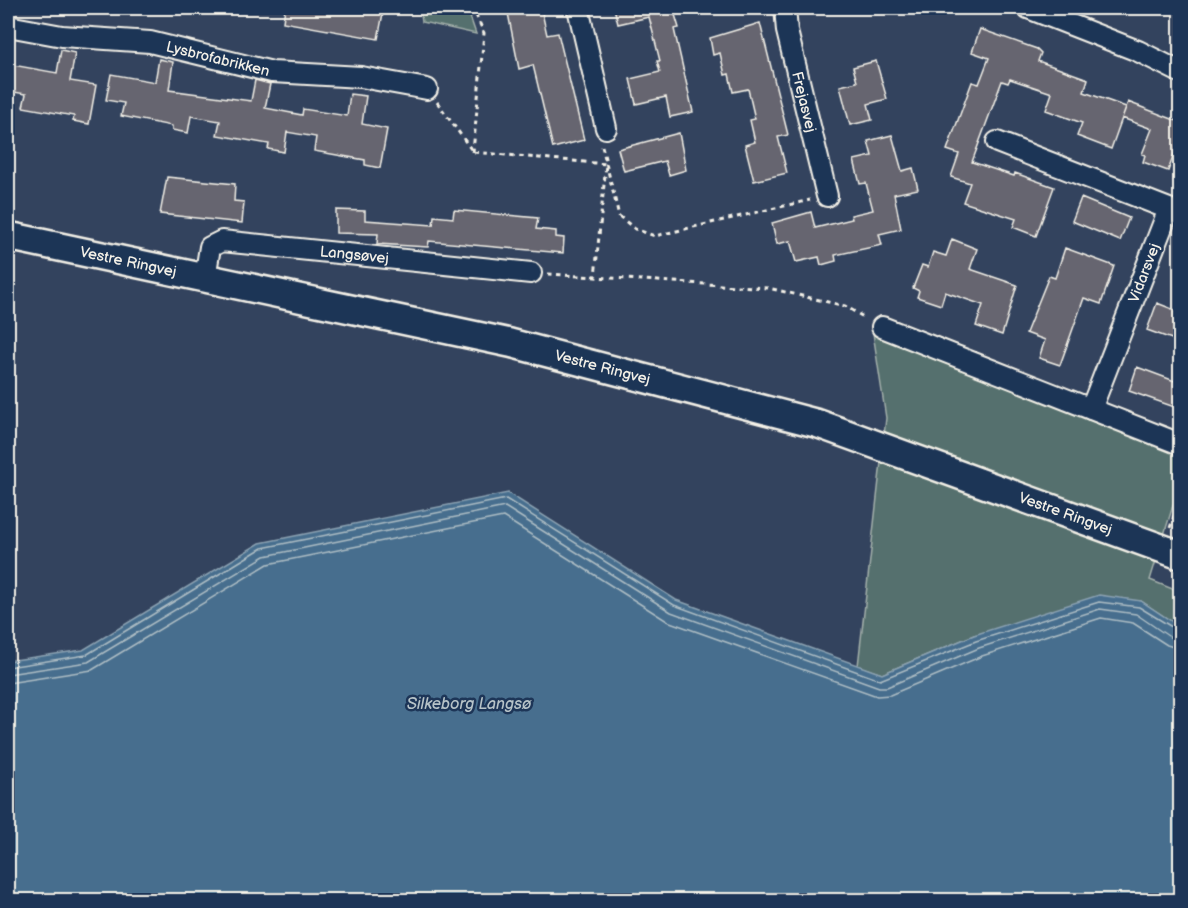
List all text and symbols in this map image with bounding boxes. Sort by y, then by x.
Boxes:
street label: Lysbrofabrikken [164,37,271,81]
street label: Frejasvej [787,70,820,134]
street label: Vidarsvej [1124,241,1164,306]
street label: Langsøvej [319,242,390,268]
street label: Vestre Ringvej [78,243,178,282]
street label: Vestre Ringvej [553,346,652,389]
street label: Vestre Ringvej [1016,488,1115,540]
water label: Silkeborg Langsø [407,695,532,714]

